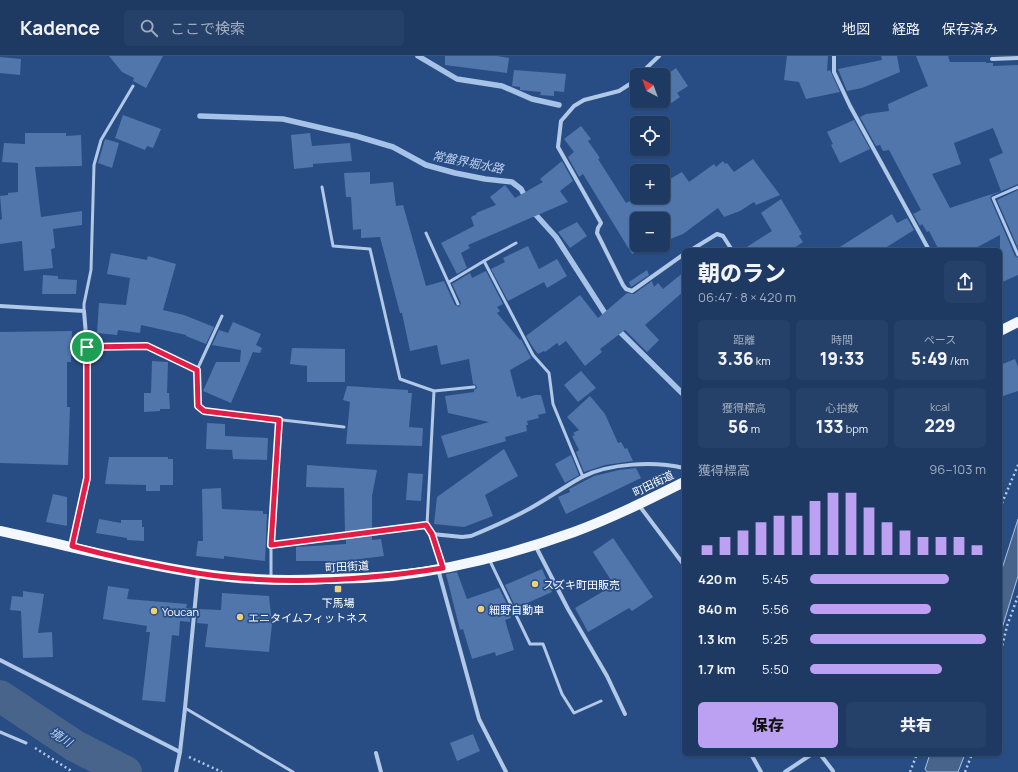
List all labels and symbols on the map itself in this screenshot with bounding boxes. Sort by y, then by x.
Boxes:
north arrow [630,68,670,108]
water label: 常盤界堀水路 [431,147,506,177]
pin [70,330,104,364]
street label: 町田街道 [630,467,676,499]
street label: 町田街道 [325,557,369,575]
place label: スズキ町田販売 [543,577,620,592]
marker: スズキ町田販売 [530,579,540,589]
marker: 下馬場 [333,584,343,594]
place label: 下馬場 [322,595,355,610]
place label: 細野自動車 [489,602,544,617]
place label: Youcan [162,604,199,619]
marker: 細野自動車 [476,604,486,614]
marker: Youcan [149,606,159,616]
place label: エニタイムフィットネス [248,610,368,625]
marker: エニタイムフィットネス [235,612,245,622]
water label: 境川 [46,723,77,752]

